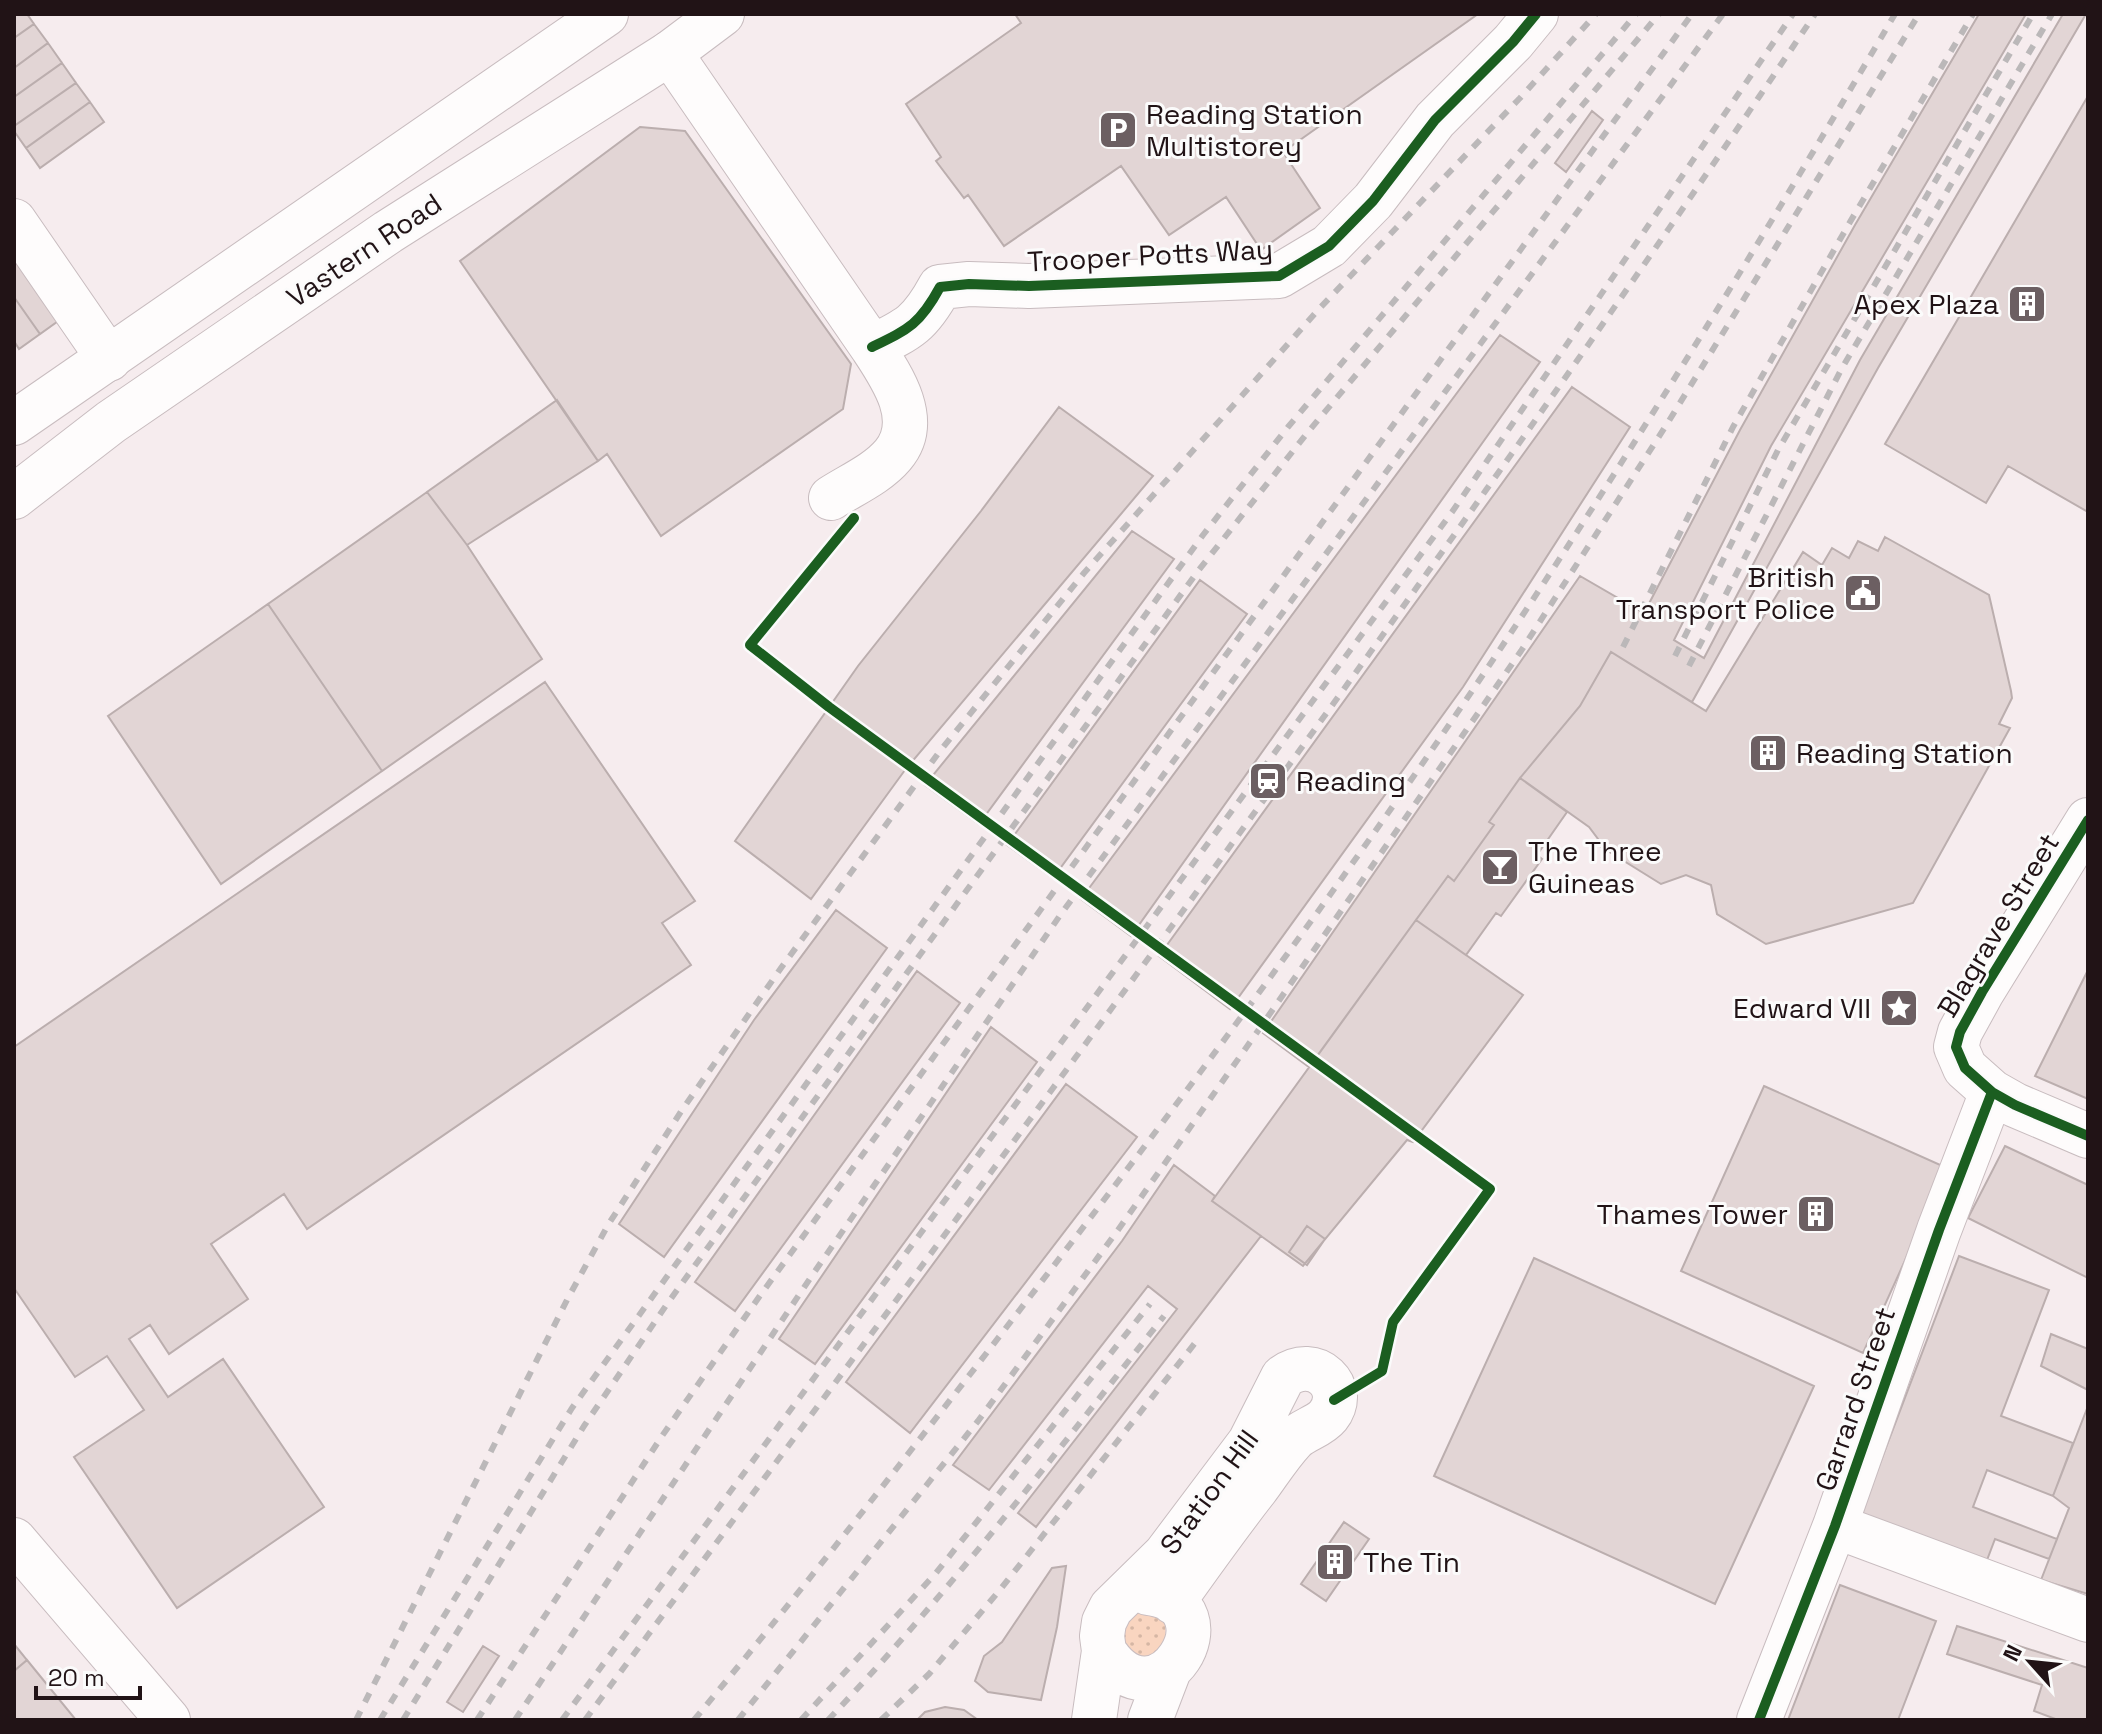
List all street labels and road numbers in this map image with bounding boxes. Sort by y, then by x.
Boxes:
street label: Vastern Road [280,185,448,315]
street label: Trooper Potts Way [1026,231,1274,279]
street label: Blagrave Street [1929,826,2067,1024]
street label: Garrard Street [1807,1302,1903,1496]
street label: Station Hill [1152,1423,1266,1561]

